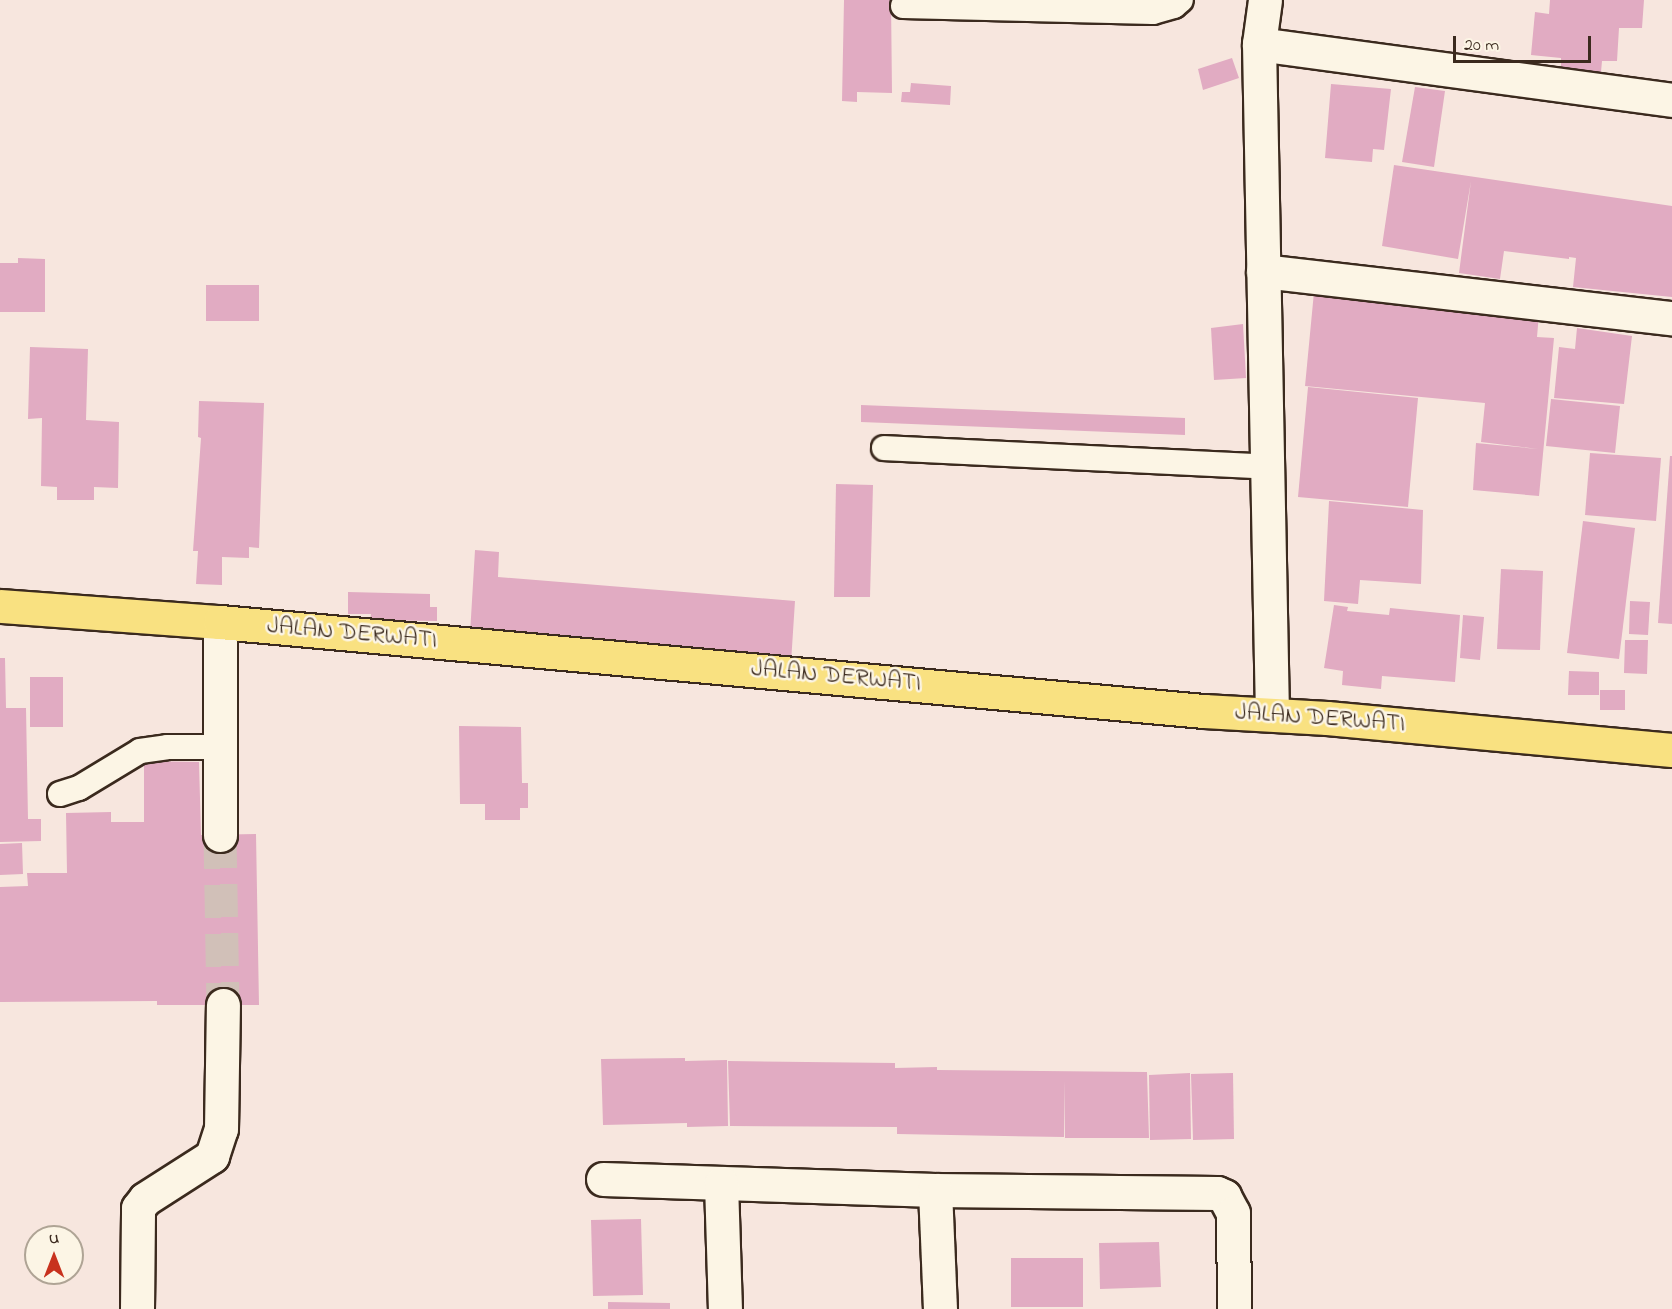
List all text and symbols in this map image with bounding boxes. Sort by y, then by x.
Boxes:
scale bar [1456,24,1594,62]
text: 20 m [1464,33,1499,59]
street label: JALAN DERWATI [266,612,438,656]
street label: JALAN DERWATI [750,655,922,699]
street label: JALAN DERWATI [1234,699,1406,739]
north arrow [24,1225,84,1285]
text: U [49,1227,59,1251]

